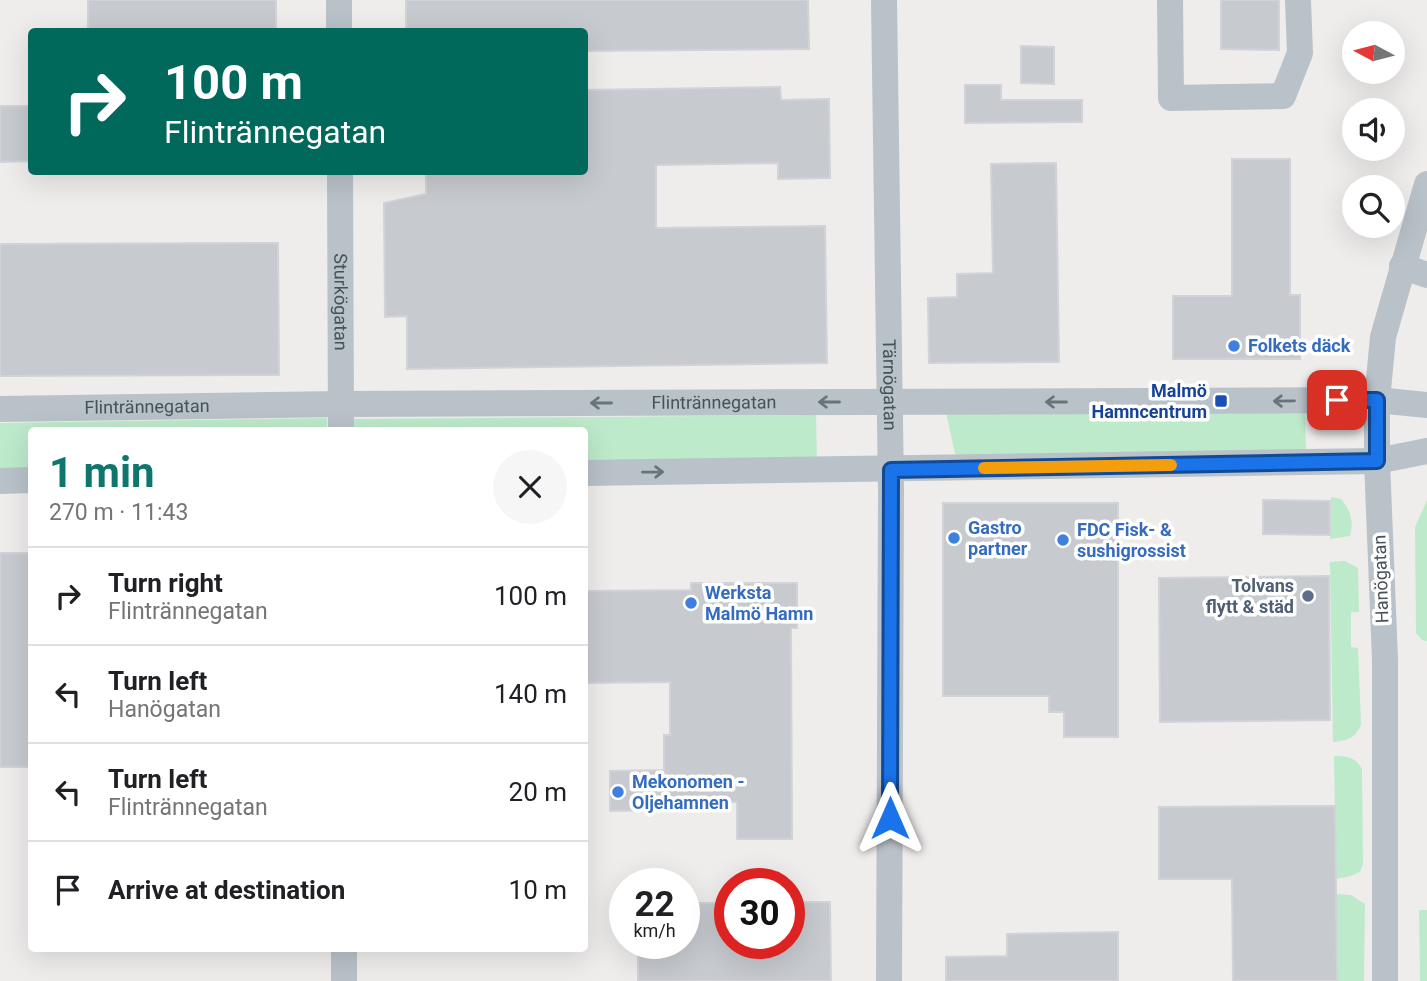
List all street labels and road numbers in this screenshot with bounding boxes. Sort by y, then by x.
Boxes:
street label: Sturkögatan [330,253,352,351]
street label: Tärnögatan [879,339,901,431]
street label: Flintrännegatan [651,391,777,413]
street label: Flintrännegatan [84,395,210,418]
street label: Hanögatan [1368,534,1393,624]

